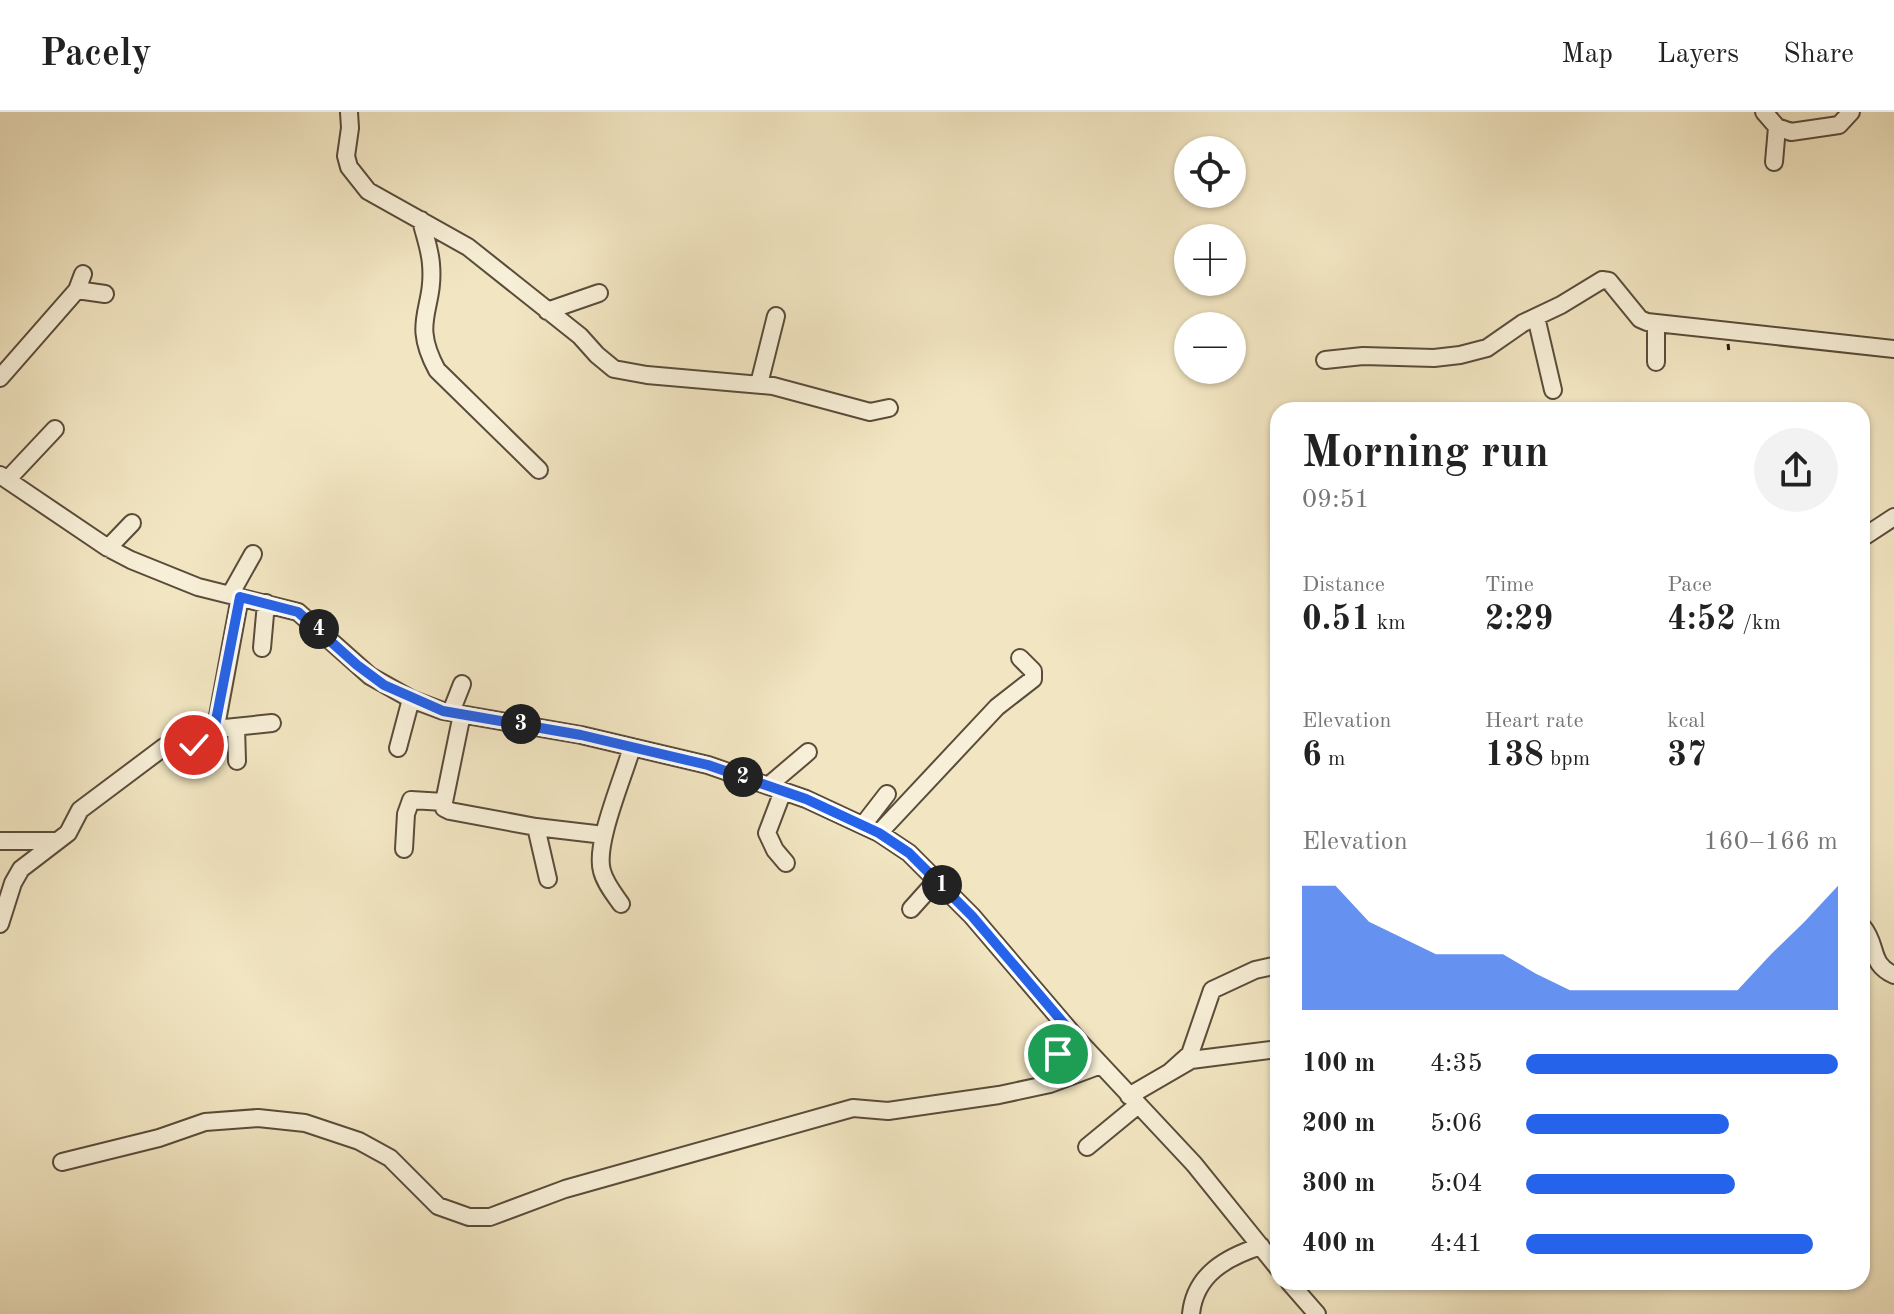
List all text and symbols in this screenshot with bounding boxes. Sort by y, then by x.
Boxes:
text: Pacely [40,36,152,74]
text: Map [1561,41,1613,69]
text: Layers [1657,41,1739,69]
text: Share [1783,41,1854,69]
map controls [1174,136,1246,384]
button: locate [1174,136,1246,208]
button: + [1174,224,1246,296]
button: − [1174,312,1246,384]
button: share [1754,428,1838,512]
text: Morning run [1302,432,1549,476]
text: 09:51 [1302,487,1370,513]
text: Distance [1302,574,1385,596]
text: Time [1485,574,1534,596]
text: Pace [1667,574,1712,596]
text: 0.51 [1302,603,1371,637]
text: 2:29 [1485,603,1553,637]
text: 4:52 [1667,603,1736,637]
pin: 4 [299,609,339,649]
text: km [1371,612,1406,634]
text: /km [1736,612,1781,634]
text: 4 [313,618,325,640]
pin: 3 [501,704,541,744]
text: Elevation [1302,710,1392,732]
text: Heart rate [1485,710,1584,732]
text: kcal [1667,710,1705,732]
pin [160,711,228,779]
text: 3 [515,713,527,735]
icon: check [172,723,216,767]
text: 6 [1302,739,1322,773]
text: 138 [1485,739,1544,773]
text: 37 [1667,739,1707,773]
text: m [1322,748,1345,770]
text: bpm [1544,748,1590,770]
pin: 2 [723,757,763,797]
text: 2 [737,766,749,788]
text: Elevation [1302,829,1408,855]
text: 160–166 m [1703,829,1838,855]
pin: 1 [922,865,962,905]
text: 1 [936,874,948,896]
pin [1024,1020,1092,1088]
icon: arrive [1036,1032,1080,1076]
text: 100 m [1302,1051,1375,1077]
text: 4:35 [1430,1051,1483,1077]
text: 200 m [1302,1111,1375,1137]
text: 5:06 [1430,1111,1483,1137]
text: 300 m [1302,1171,1375,1197]
text: 5:04 [1430,1171,1483,1197]
text: 400 m [1302,1231,1375,1257]
text: 4:41 [1430,1231,1483,1257]

